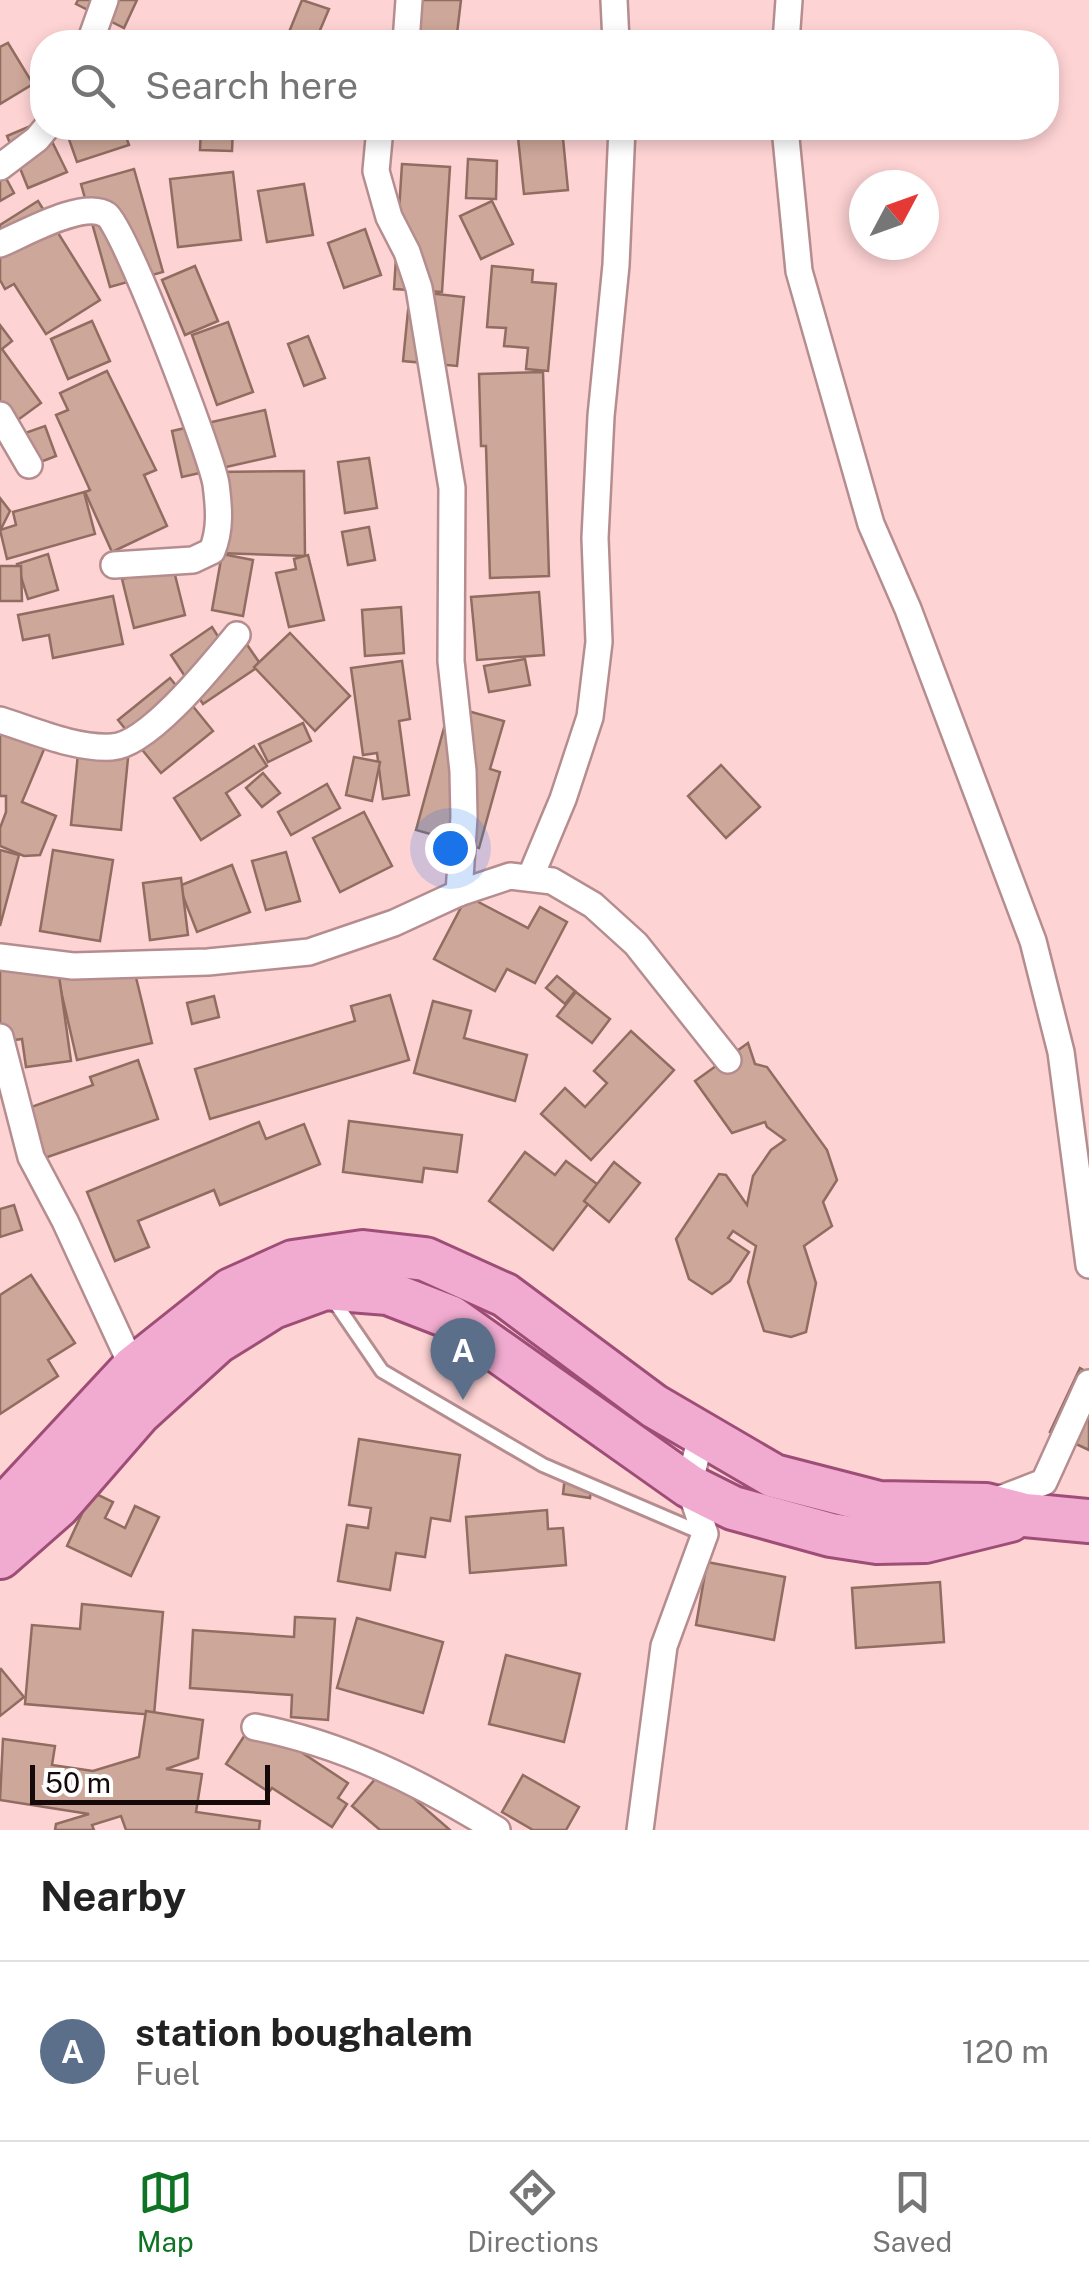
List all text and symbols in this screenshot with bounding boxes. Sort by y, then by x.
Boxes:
search box [30,30,1059,140]
icon: search [65,58,120,113]
text: Search here [145,63,358,108]
north arrow [849,170,939,260]
your location [425,823,476,874]
pin: A [430,1318,496,1400]
scale bar [30,1760,270,1804]
text: 50 m [45,1766,111,1799]
text: Nearby [40,1871,186,1920]
text: station boughalem [135,2010,473,2055]
text: A [61,2033,84,2070]
text: 120 m [962,2033,1049,2070]
text: Fuel [135,2055,200,2092]
tab: Map [137,2165,194,2258]
tab: Directions [467,2165,599,2258]
tab: Saved [872,2165,952,2258]

